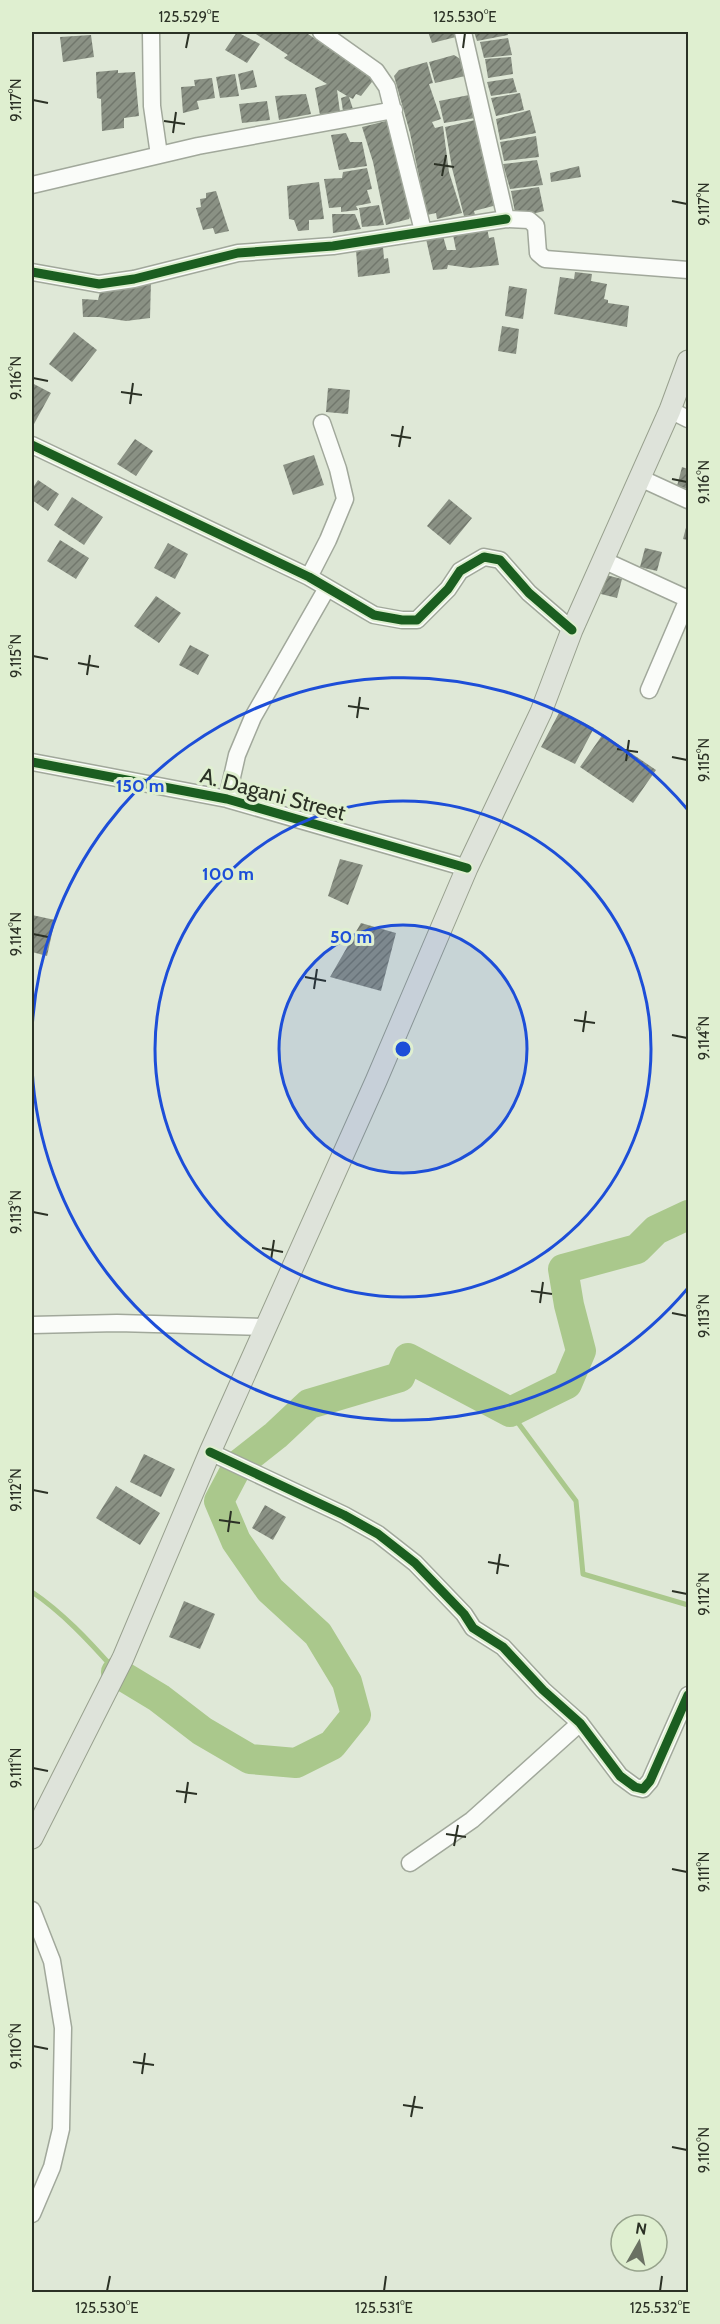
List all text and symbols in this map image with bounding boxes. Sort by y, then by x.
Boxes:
text: 125.529°E [158,8,220,26]
text: 125.530°E [433,8,497,26]
text: 9.117°N [7,78,25,122]
text: 9.117°N [695,182,713,226]
text: 9.116°N [7,356,25,400]
text: 9.116°N [695,460,713,504]
text: 9.115°N [7,634,25,678]
text: 9.115°N [695,738,713,782]
street label: A. Dagani Street [197,762,349,827]
text: 150 m [116,775,164,797]
text: 100 m [202,863,254,885]
text: 9.114°N [7,912,25,956]
text: 50 m [330,926,372,948]
text: 9.114°N [695,1016,713,1060]
centre of rings [393,1039,413,1059]
text: 9.113°N [7,1190,25,1234]
text: 9.113°N [695,1294,713,1338]
text: 9.112°N [7,1468,25,1512]
text: 9.112°N [695,1572,713,1616]
text: 9.111°N [7,1748,25,1788]
text: 9.111°N [695,1852,713,1892]
text: 9.110°N [7,2023,25,2069]
text: 9.110°N [695,2127,713,2173]
north arrow [609,2213,669,2273]
text: N [634,2218,648,2239]
text: 125.530°E [75,2299,139,2317]
text: 125.531°E [355,2299,413,2317]
text: 125.532°E [630,2299,690,2317]

